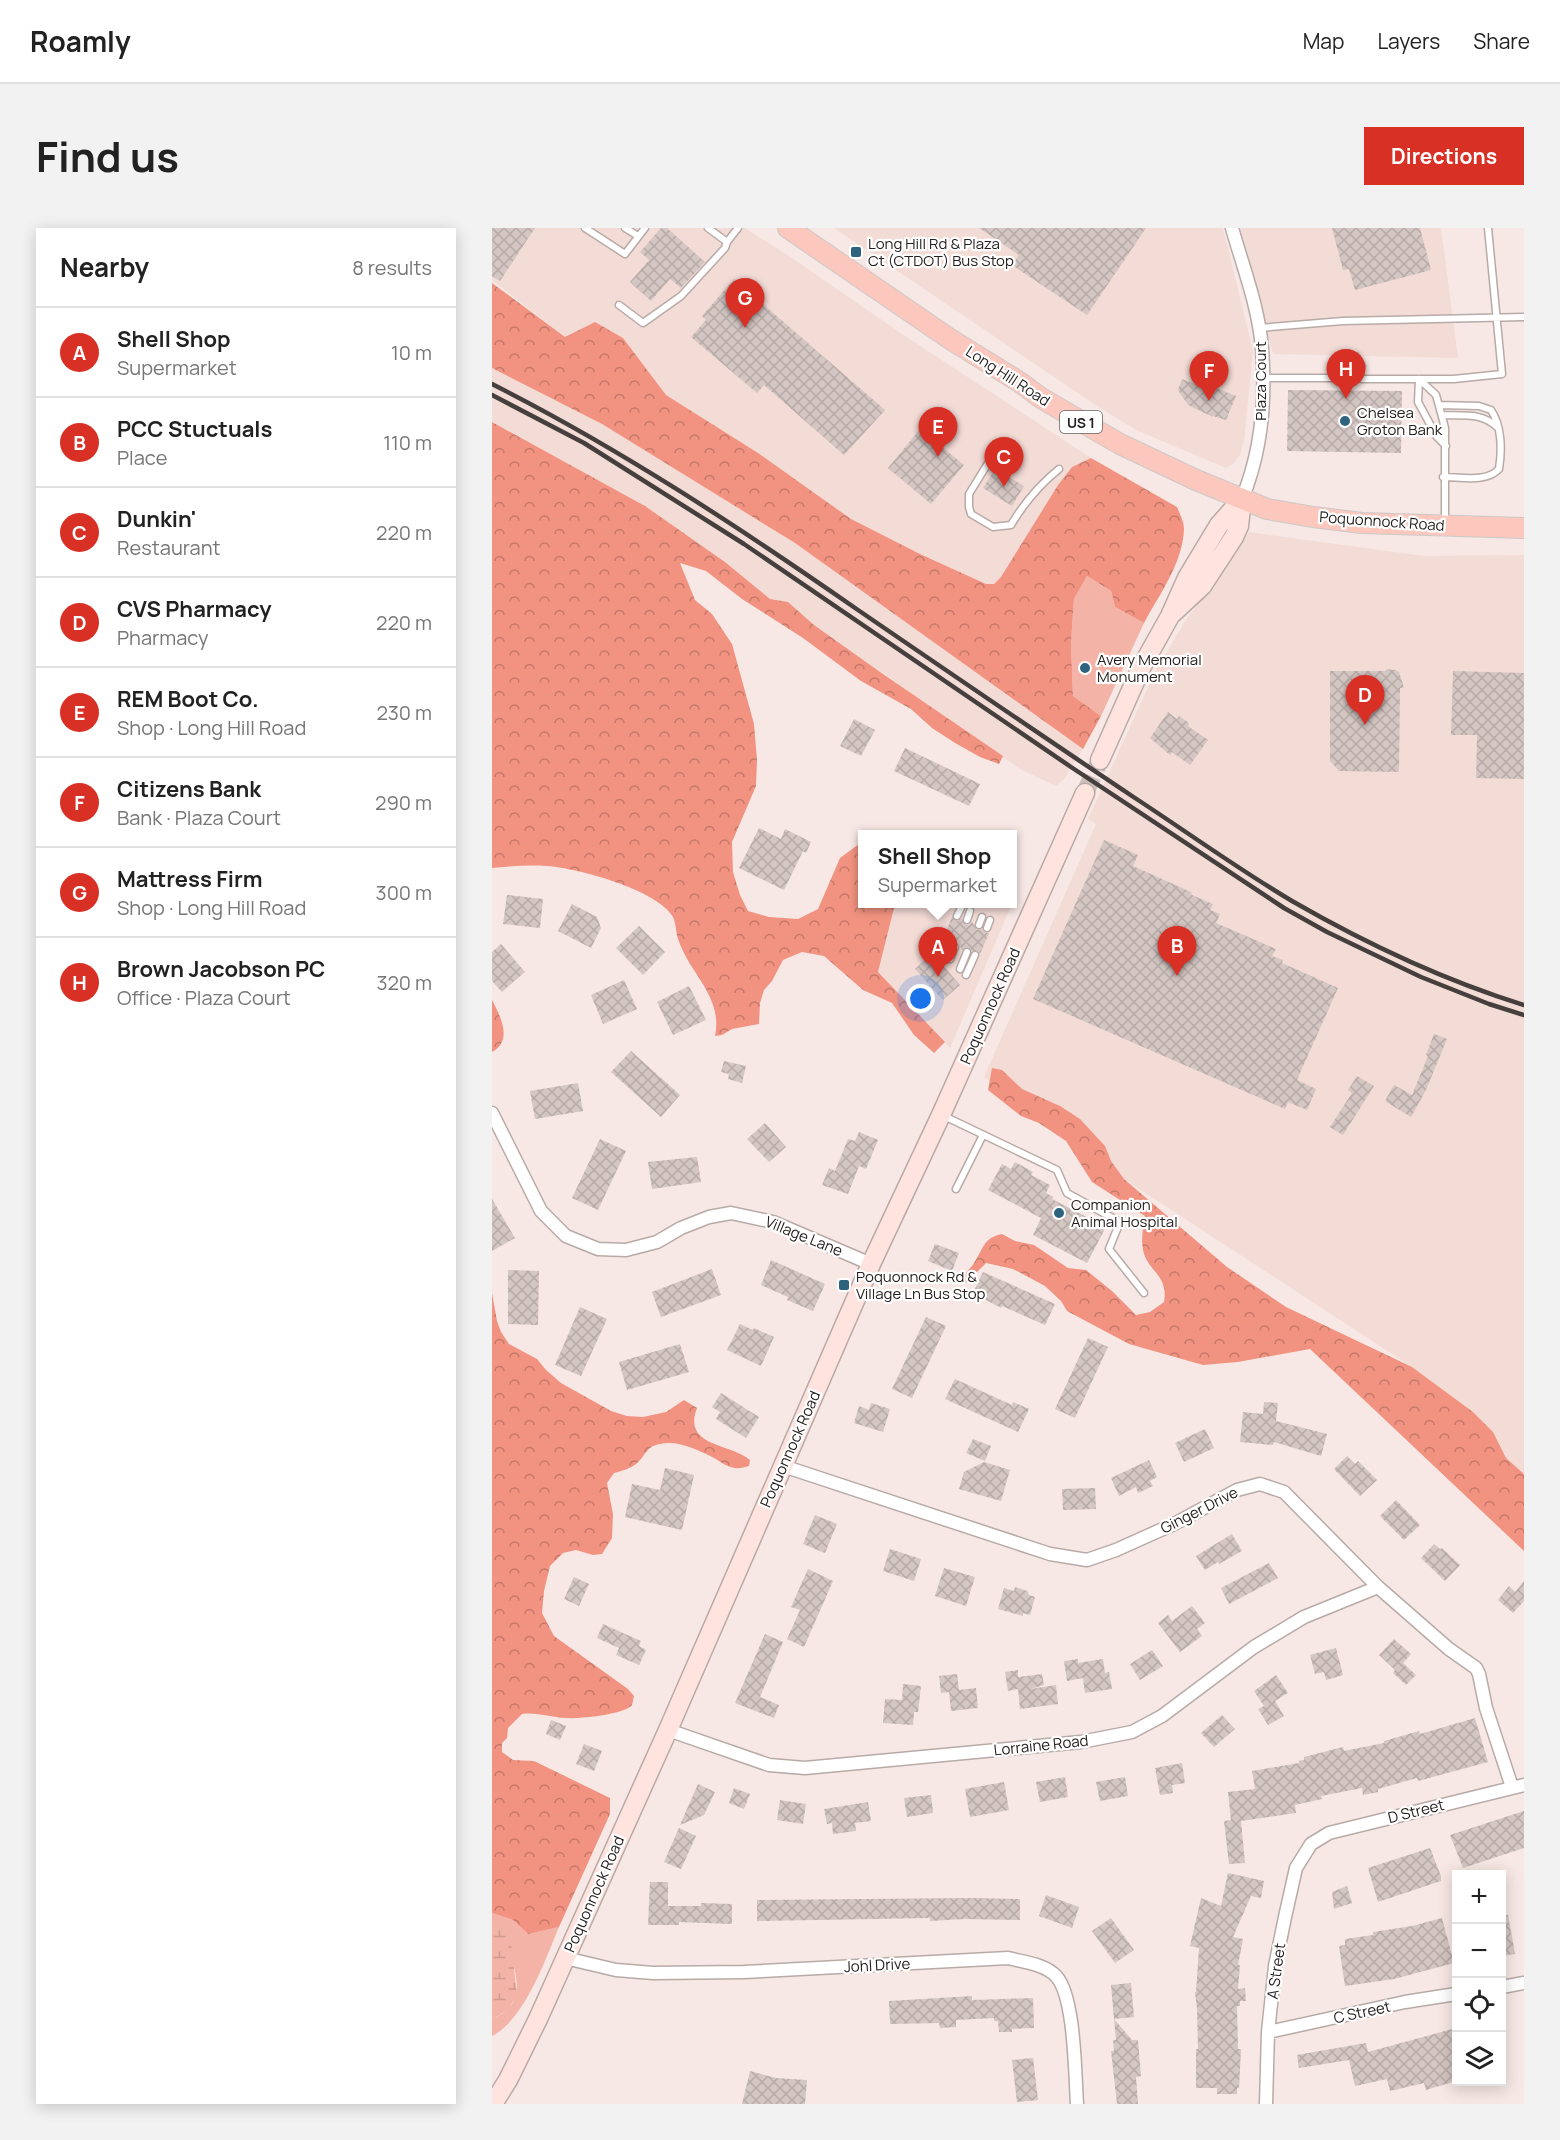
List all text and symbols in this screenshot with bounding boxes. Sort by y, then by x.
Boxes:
text: Roamly [30,22,131,60]
text: Map [1303,27,1344,55]
text: Layers [1377,27,1440,55]
text: Share [1473,27,1530,55]
text: Find us [36,127,179,185]
button: Directions [1364,127,1524,185]
place label: Long Hill Rd & Plaza Ct (CTDOT) Bus Stop [868,233,1014,271]
marker: Long Hill Rd & Plaza Ct (CTDOT) Bus Stop [849,245,863,259]
text: Nearby [60,249,149,285]
text: 8 results [352,254,432,281]
pin: G [726,279,764,328]
text: Shell Shop [117,324,231,354]
text: A [73,339,86,366]
text: 10 m [391,339,432,366]
street label: Long Hill Road [962,341,1054,411]
street label: Plaza Court [1250,341,1271,421]
pin: H [1326,350,1366,399]
pin: F [1190,352,1228,401]
text: Supermarket [117,354,237,381]
place label: Chelsea Groton Bank [1357,402,1443,440]
pin: E [918,408,958,457]
road number: US 1 [1060,411,1102,433]
text: PCC Stuctuals [117,414,272,444]
marker: Chelsea Groton Bank [1338,414,1352,428]
text: B [73,429,86,456]
text: 110 m [383,429,432,456]
pin: C [984,438,1024,487]
text: Place [117,444,167,471]
text: Dunkin' [117,504,197,534]
street label: Poquonnock Road [1319,506,1445,536]
text: C [72,519,87,546]
text: 220 m [376,519,432,546]
text: Restaurant [117,534,221,561]
text: CVS Pharmacy [117,594,272,624]
text: D [72,609,87,636]
text: 220 m [376,609,432,636]
text: Pharmacy [117,624,209,651]
place label: Avery Memorial Monument [1097,649,1202,687]
marker: Avery Memorial Monument [1078,661,1092,675]
pin: D [1346,676,1384,725]
text: REM Boot Co. [117,684,259,714]
text: E [74,699,85,726]
text: 230 m [376,699,432,726]
text: Shop · Long Hill Road [117,714,306,741]
text: Citizens Bank [117,774,261,804]
text: F [74,789,85,816]
text: 290 m [375,789,432,816]
text: Bank · Plaza Court [117,804,281,831]
popup [858,830,1017,908]
text: Shell Shop [878,841,991,871]
text: Mattress Firm [117,864,263,894]
text: Supermarket [878,871,997,898]
text: G [72,879,87,906]
text: 300 m [376,879,432,906]
text: Shop · Long Hill Road [117,894,306,921]
pin: B [1158,926,1196,976]
pin: A [918,928,958,977]
street label: Poquonnock Road [955,944,1025,1068]
text: Brown Jacobson PC [117,954,325,984]
text: H [72,969,87,996]
text: 320 m [376,969,432,996]
text: Office · Plaza Court [117,984,291,1011]
your location [906,984,935,1013]
place label: Companion Animal Hospital [1071,1194,1178,1232]
marker: Companion Animal Hospital [1052,1206,1066,1220]
street label: Village Lane [762,1211,846,1261]
place label: Poquonnock Rd & Village Ln Bus Stop [856,1266,986,1304]
marker: Poquonnock Rd & Village Ln Bus Stop [837,1278,851,1292]
street label: Poquonnock Road [755,1387,825,1511]
street label: Ginger Drive [1157,1481,1241,1538]
street label: Lorraine Road [993,1730,1089,1760]
street label: D Street [1386,1794,1446,1828]
street label: Poquonnock Road [559,1832,629,1956]
map controls [1452,1870,1506,2086]
button: + [1452,1870,1506,1924]
button: − [1452,1924,1506,1978]
street label: A Street [1262,1942,1290,2000]
street label: Johl Drive [843,1953,911,1977]
button: locate [1452,1978,1506,2032]
street label: C Street [1332,1996,1392,2028]
button: layers [1452,2032,1506,2086]

